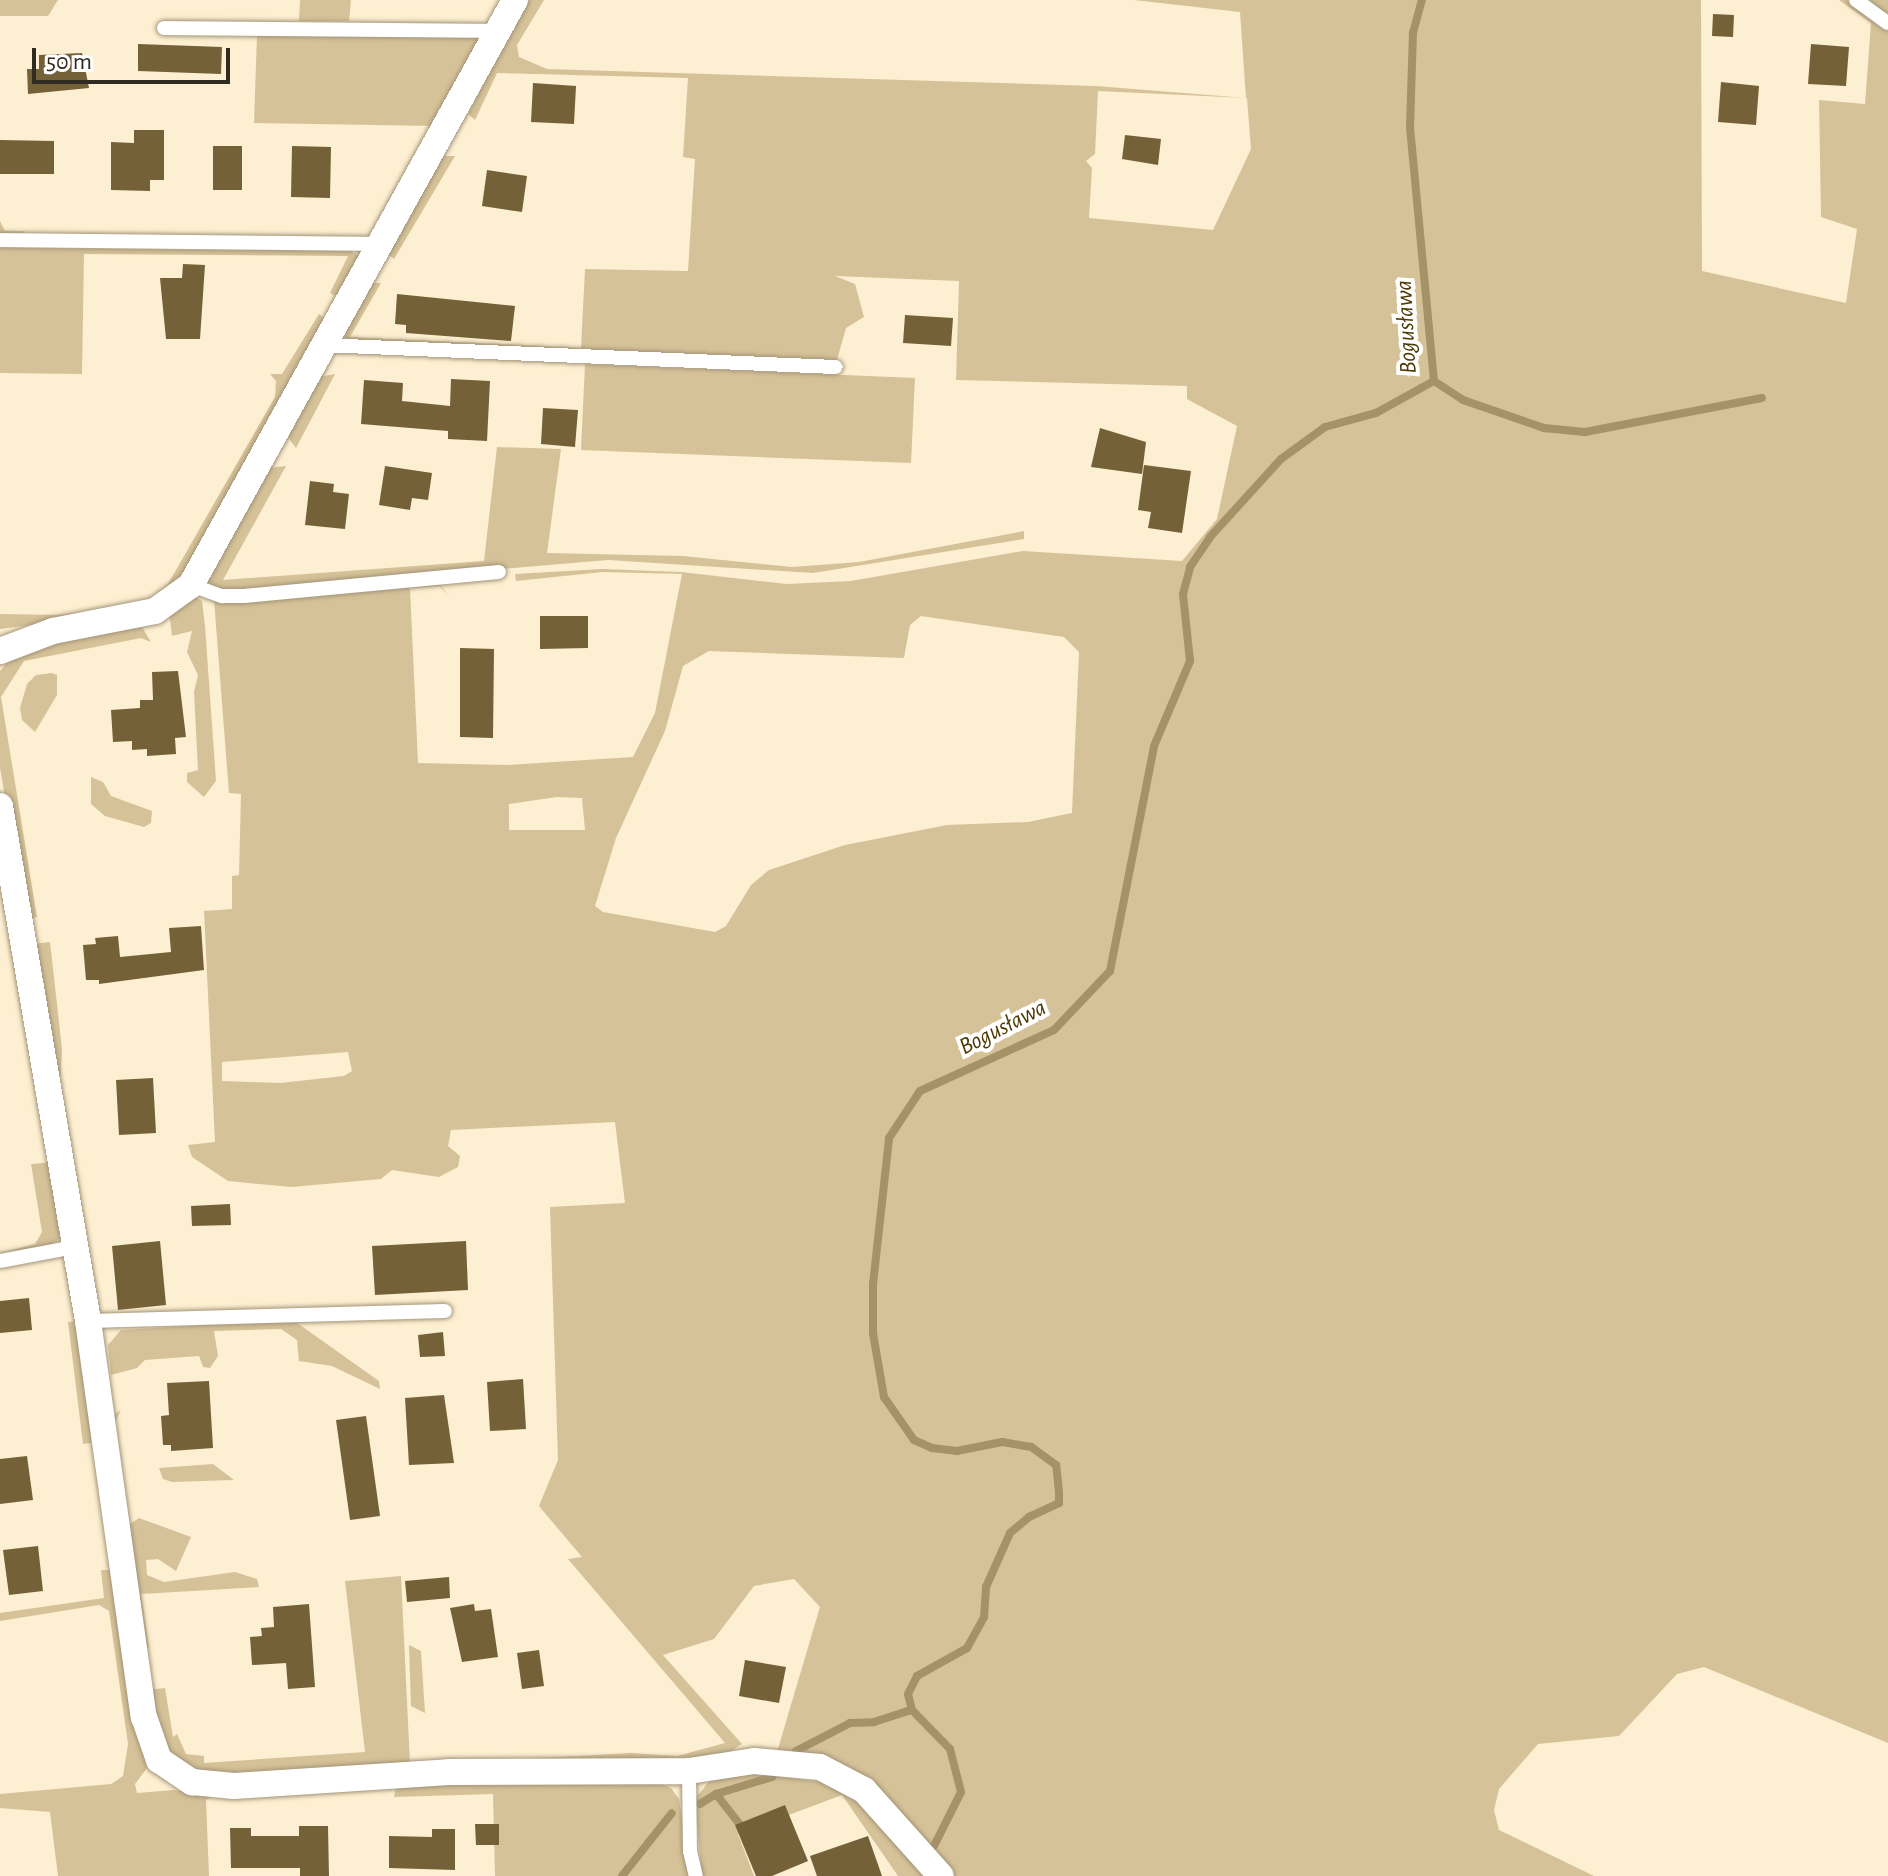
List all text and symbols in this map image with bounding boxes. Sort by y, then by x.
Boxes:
scale bar [36,32,234,82]
text: 50 m [46,50,92,74]
water label: Bogusława [1390,279,1424,375]
water label: Bogusława [955,994,1051,1062]

